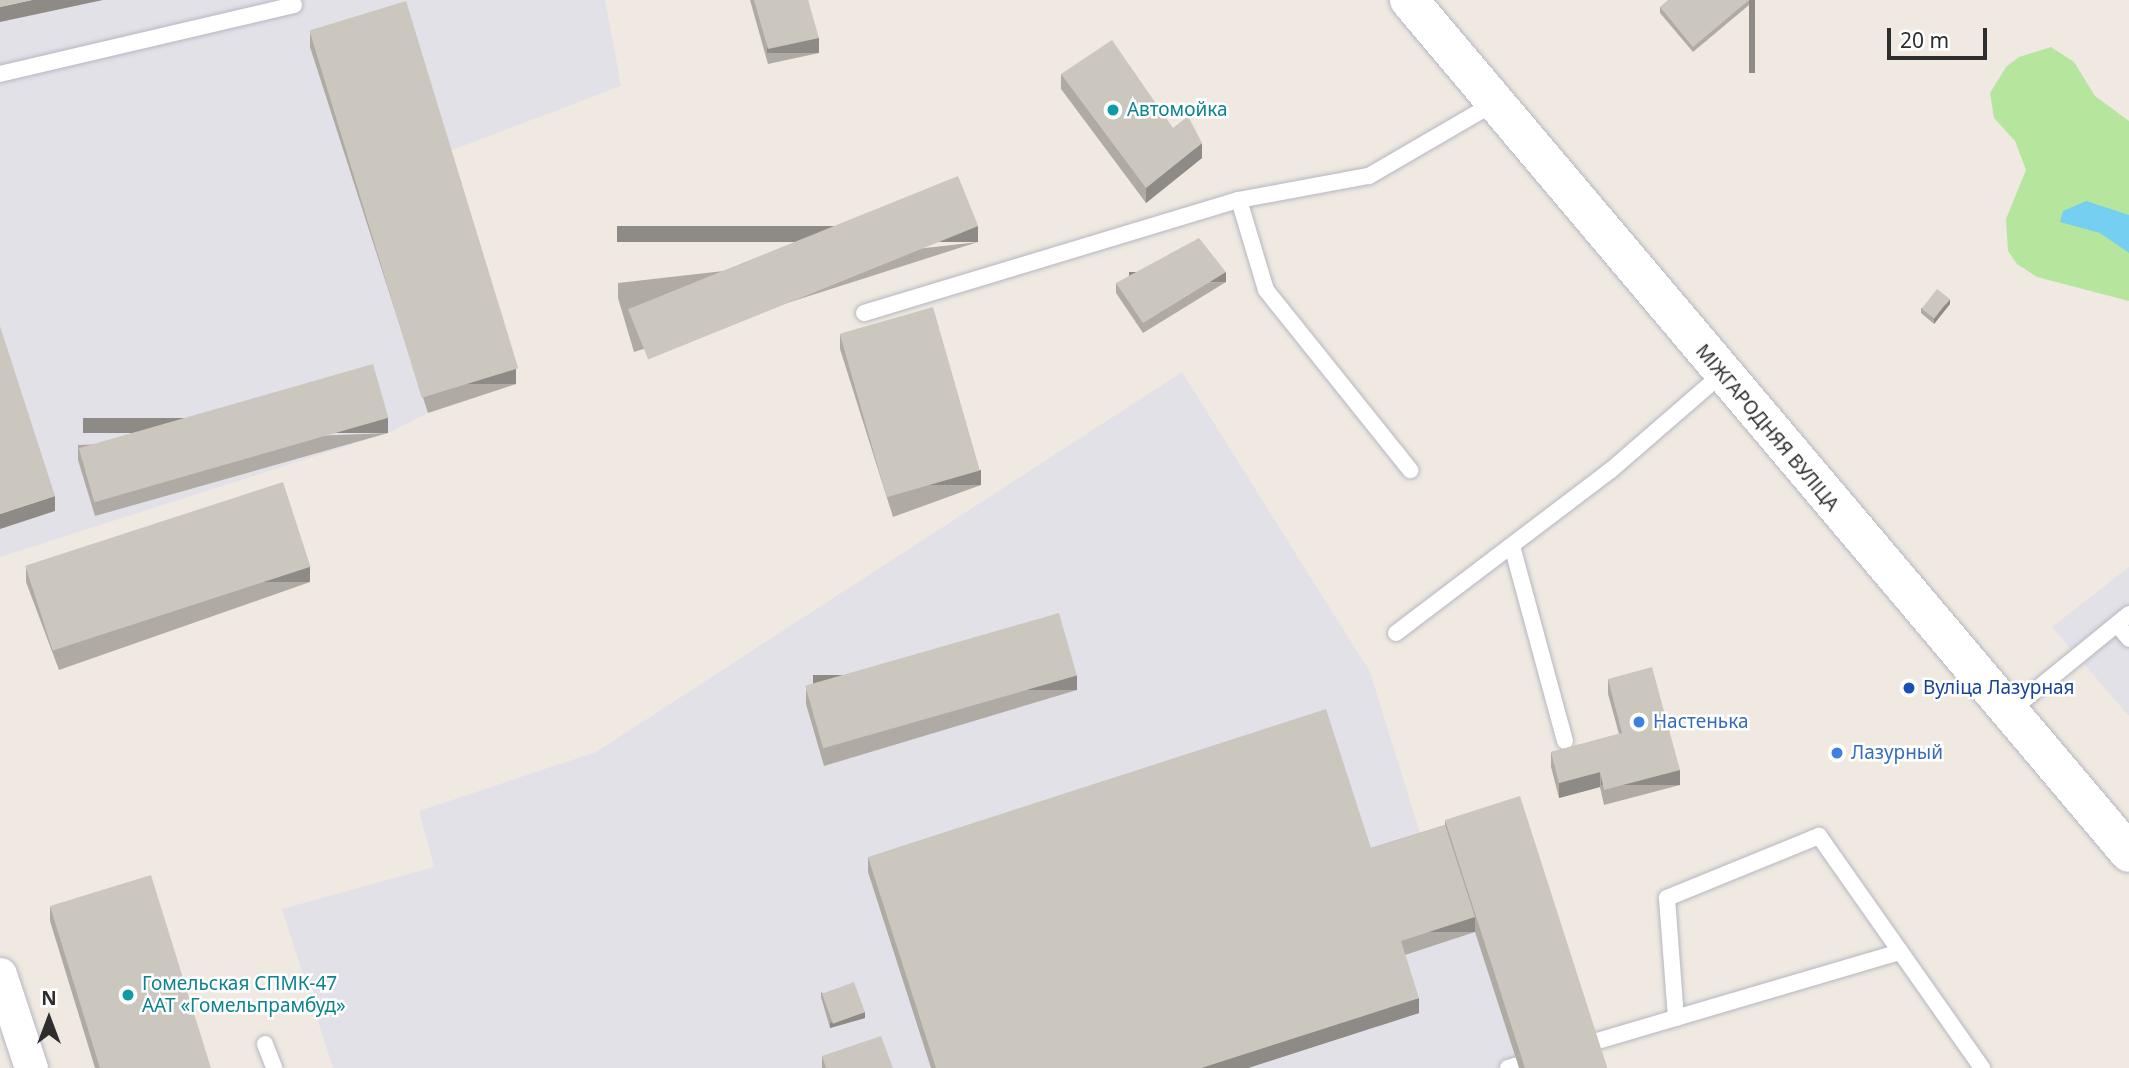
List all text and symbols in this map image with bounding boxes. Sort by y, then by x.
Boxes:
scale bar [1891,14,1991,58]
text: 20 m [1900,26,1949,54]
place label: Автомойка [1127,99,1228,121]
marker: Автомойка [1105,102,1121,118]
street label: МІЖГАРОДНЯЯ ВУЛІЦА [1691,340,1843,516]
place label: Вуліца Лазурная [1923,677,2075,699]
marker: Вуліца Лазурная [1901,680,1917,696]
place label: Настенька [1653,711,1748,733]
marker: Настенька [1631,714,1647,730]
place label: Лазурный [1851,742,1943,764]
marker: Лазурный [1829,745,1845,761]
place label: Гомельская СПМК-47 ААТ «Гомельпрамбуд» [142,973,346,1017]
north arrow [14,984,84,1054]
text: N [41,985,57,1011]
marker: Гомельская СПМК-47 ААТ «Гомельпрамбуд» [120,987,136,1003]

